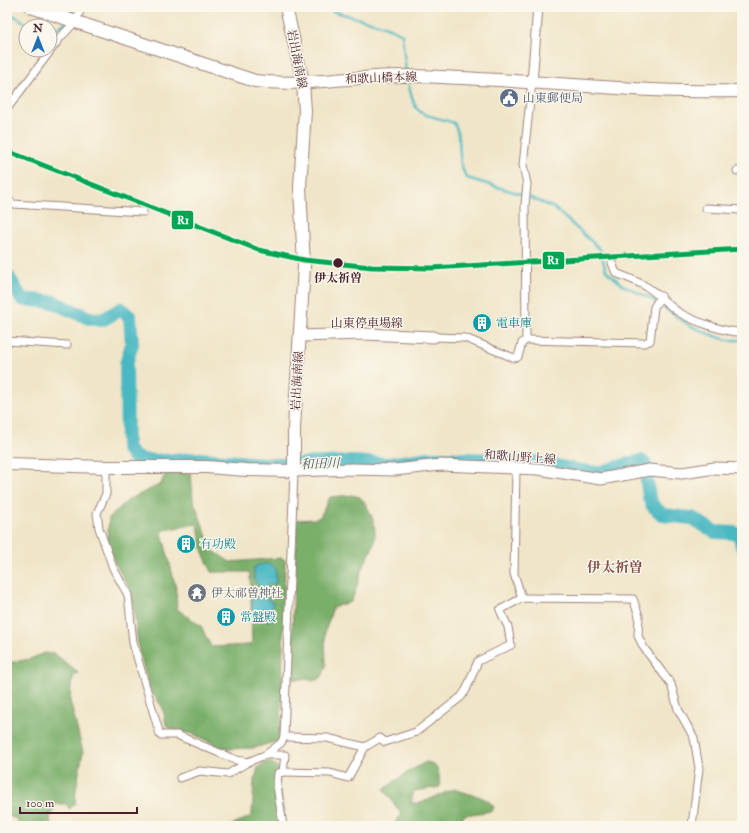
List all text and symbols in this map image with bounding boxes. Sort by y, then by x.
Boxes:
north arrow [18,18,58,58]
text: N [32,22,44,35]
street label: 岩出海南線 [283,28,310,90]
street label: 和歌山橋本線 [345,70,417,87]
public building icon: 山東郵便局 [498,87,520,109]
place label: 山東郵便局 [523,91,583,106]
line badge: R1 [171,210,194,230]
text: R1 [177,214,189,227]
line badge: R1 [542,251,565,270]
text: R1 [547,254,559,267]
marker: 伊太祈曽 [331,256,345,270]
place label: 伊太祈曽 [314,271,362,286]
building icon: 電車庫 [471,312,493,334]
street label: 山東停車場線 [331,316,403,331]
place label: 電車庫 [496,316,532,331]
street label: 岩出海南線 [288,351,307,411]
street label: 和歌山野上線 [484,448,556,467]
water label: 和田川 [300,455,342,473]
building icon: 有功殿 [175,533,197,555]
place label: 有功殿 [200,537,236,552]
district label: 伊太祈曽 [587,559,643,576]
temple icon: 伊太祁曽神社 [186,582,208,604]
place label: 伊太祁曽神社 [211,586,283,601]
building icon: 常盤殿 [215,606,237,628]
place label: 常盤殿 [240,610,276,625]
scale bar [20,789,137,815]
text: 100 m [26,796,55,811]

